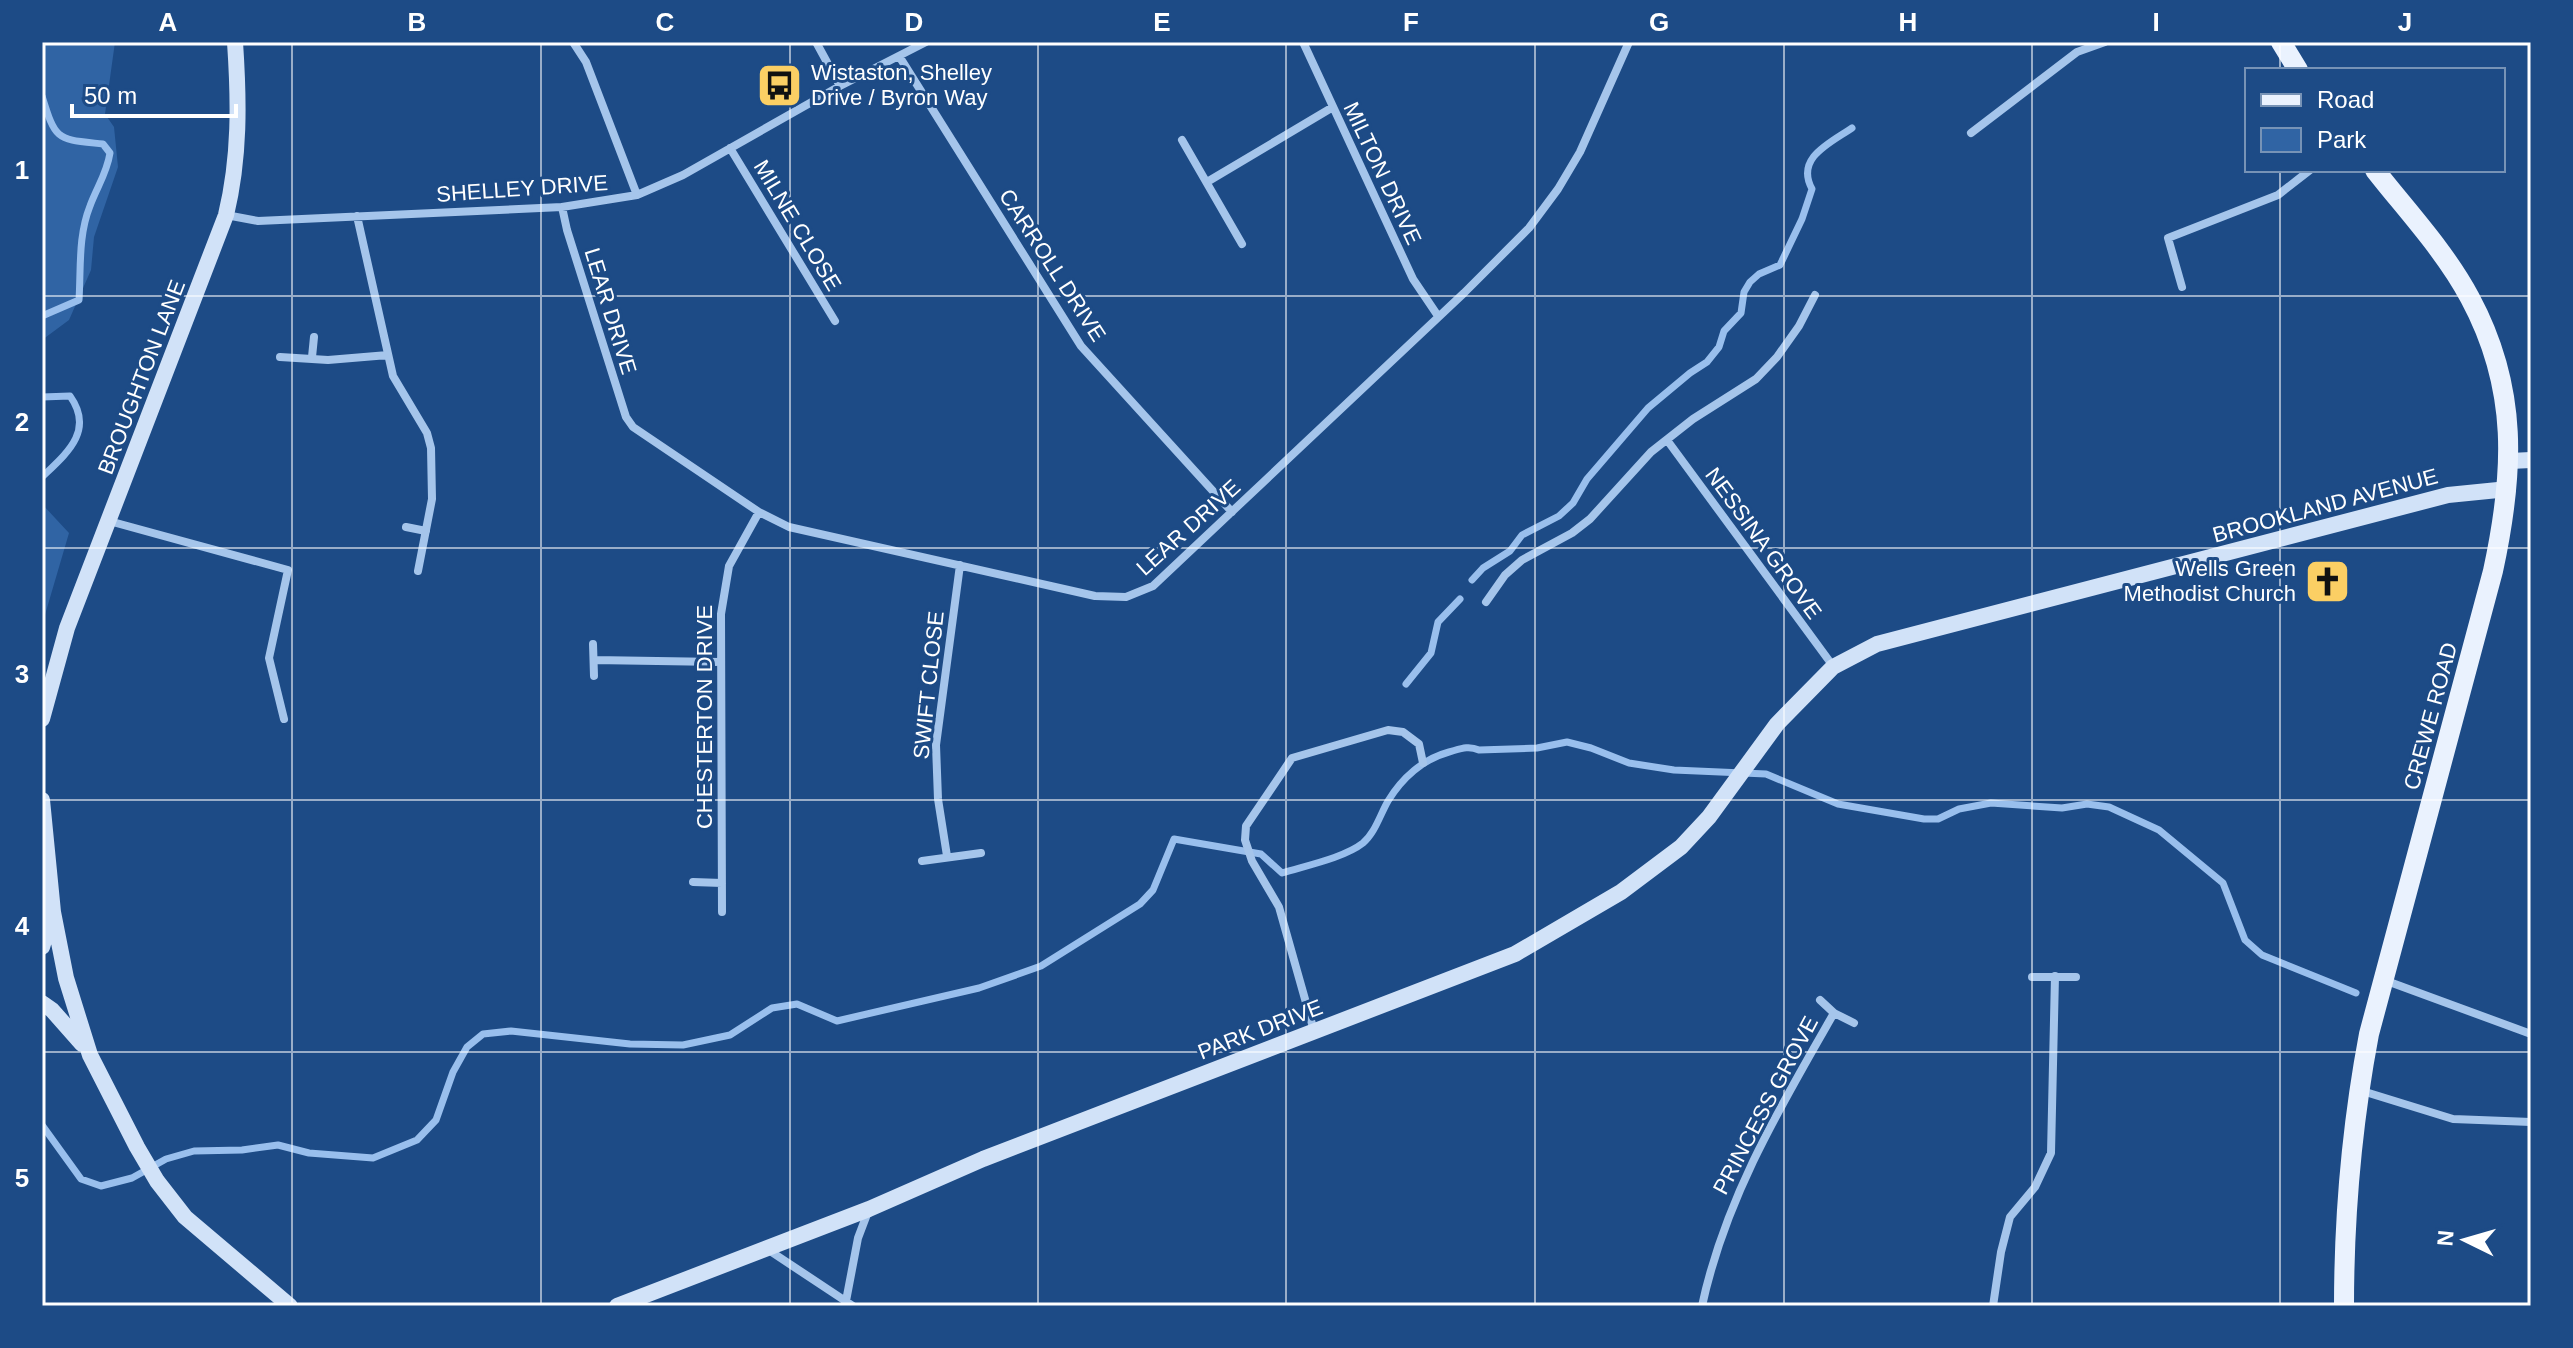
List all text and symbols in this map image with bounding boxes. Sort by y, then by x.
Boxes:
text: A [159,7,178,37]
text: B [408,7,426,37]
text: C [656,7,675,37]
text: D [905,7,923,37]
text: E [1153,7,1171,37]
text: F [1403,7,1419,37]
text: G [1649,7,1669,37]
text: H [1899,7,1917,37]
text: I [2152,7,2160,37]
text: J [2398,7,2412,37]
place label: Wistaston, Shelley Drive / Byron Way [811,60,992,110]
bus stop icon: Wistaston, Shelley Drive / Byron Way [756,61,804,109]
scale bar [72,68,236,118]
legend [2245,68,2505,172]
text: 50 m [84,82,137,109]
text: Road [2317,86,2374,113]
street label: MILTON DRIVE [1339,98,1427,248]
text: Park [2317,126,2367,153]
text: 1 [15,155,29,185]
street label: MILNE CLOSE [749,155,846,295]
street label: SHELLEY DRIVE [435,170,609,207]
street label: CARROLL DRIVE [994,184,1111,346]
street label: LEAR DRIVE [579,245,642,377]
street label: BROUGHTON LANE [93,276,190,478]
text: 2 [15,407,29,437]
street label: NESSINA GROVE [1700,463,1827,624]
street label: BROOKLAND AVENUE [2210,463,2440,548]
street label: LEAR DRIVE [1131,474,1245,580]
place label: Wells Green Methodist Church [2124,556,2296,606]
church icon: Wells Green Methodist Church [2303,557,2351,605]
street label: CHESTERTON DRIVE [692,605,717,829]
street label: SWIFT CLOSE [908,610,949,760]
street label: CREWE ROAD [2399,640,2462,793]
text: 3 [15,659,29,689]
text: 4 [15,911,30,941]
street label: PARK DRIVE [1194,994,1326,1065]
street label: PRINCESS GROVE [1708,1012,1823,1199]
text: 5 [15,1163,29,1193]
north arrow [2425,1200,2505,1280]
text: N [2432,1229,2459,1247]

